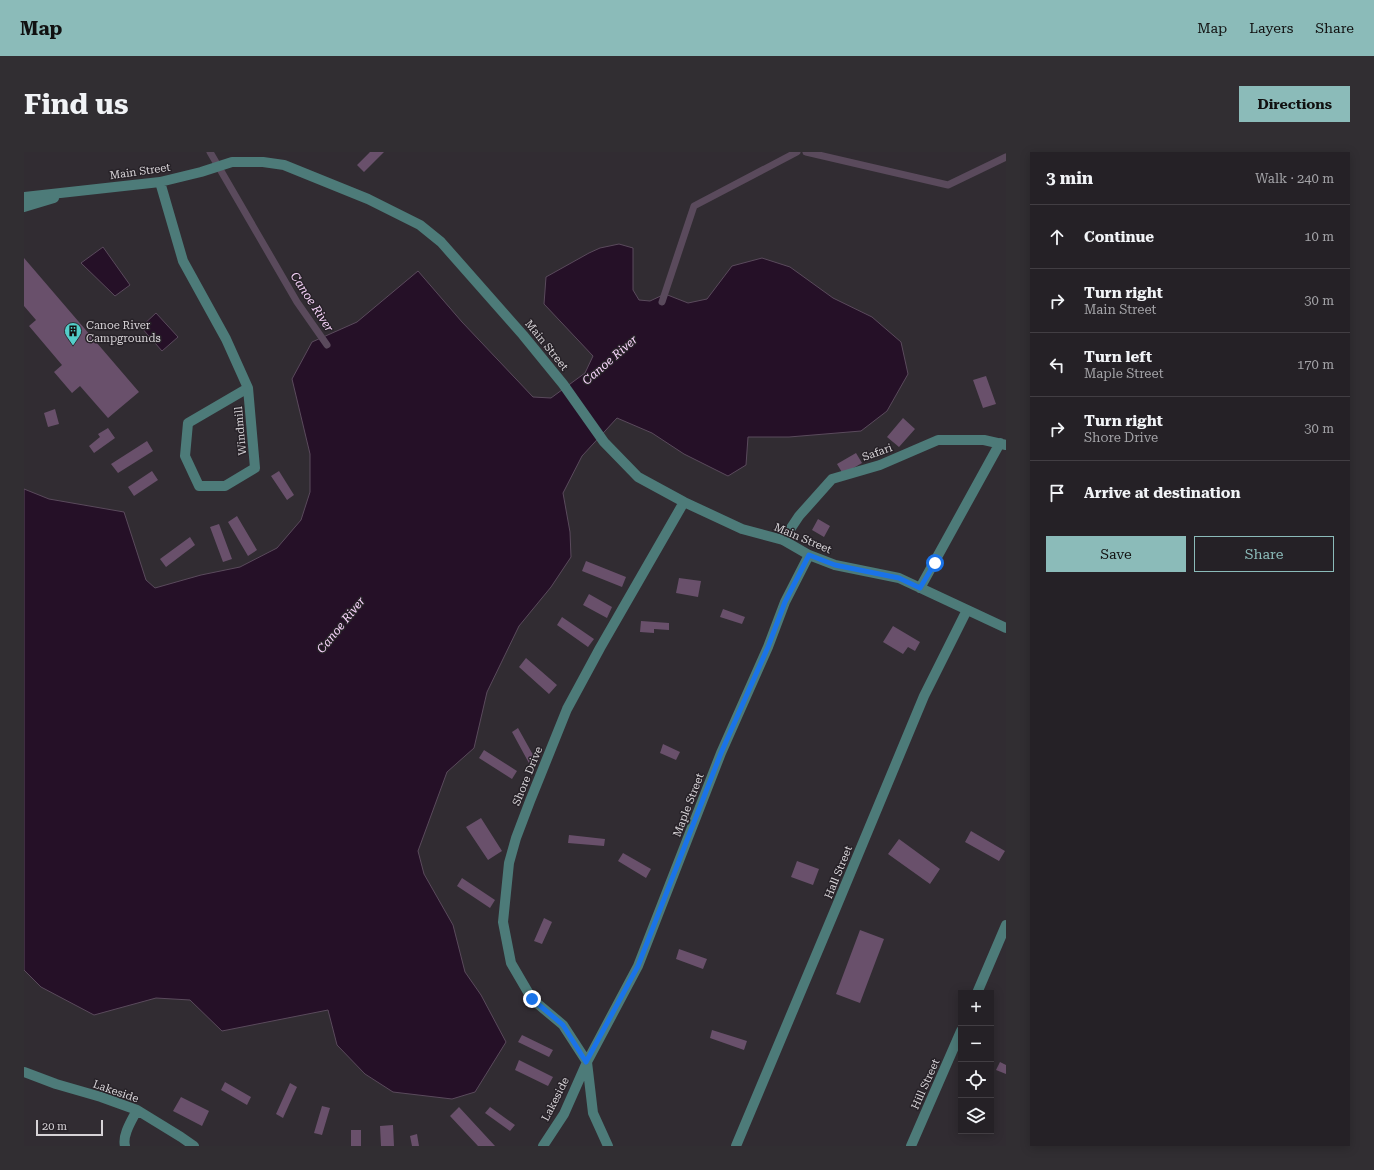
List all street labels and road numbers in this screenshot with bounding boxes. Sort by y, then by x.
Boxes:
street label: Main Street [109,161,171,182]
street label: Main Street [522,317,571,373]
street label: Windmill [232,405,249,456]
street label: Safari [860,441,894,464]
street label: Main Street [772,521,834,556]
street label: Shore Drive [510,745,545,808]
street label: Maple Street [670,771,707,839]
street label: Hall Street [822,844,855,901]
street label: Hill Street [909,1057,942,1111]
street label: Lakeside [539,1075,572,1123]
street label: Lakeside [91,1078,140,1105]

